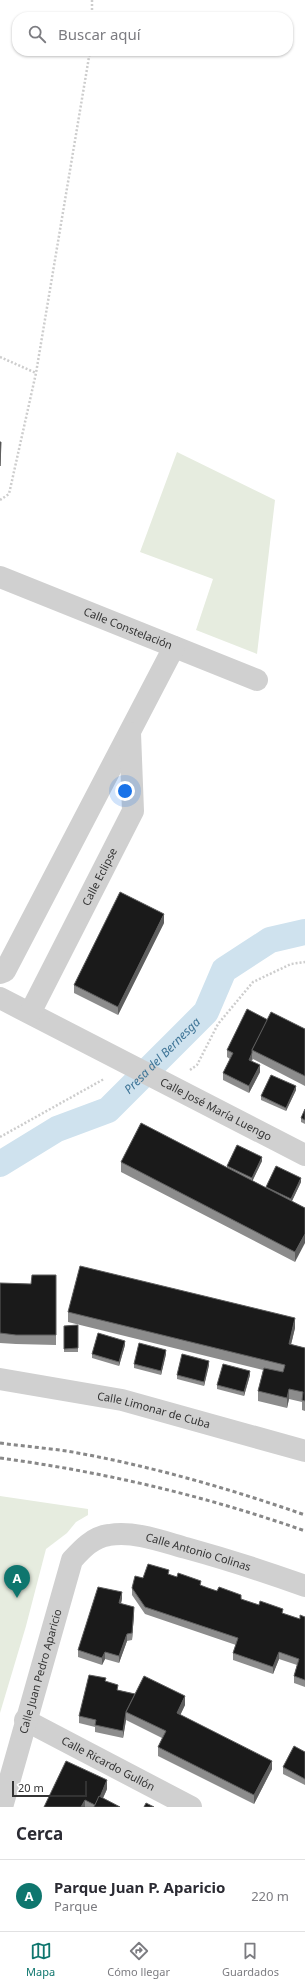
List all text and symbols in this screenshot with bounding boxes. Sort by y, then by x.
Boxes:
search box [12,12,293,56]
icon: search [26,23,48,45]
text: Buscar aquí [58,24,141,44]
street label: Calle Constelación [82,603,175,652]
your location [115,781,135,801]
street label: Calle Eclipse [78,845,120,908]
water label: Presa del Bernesga [120,1013,204,1097]
street label: Calle José María Luengo [158,1074,275,1144]
street label: Calle Limonar de Cuba [96,1388,212,1431]
street label: Calle Antonio Colinas [144,1529,253,1574]
pin: A [4,1565,30,1598]
street label: Calle Juan Pedro Aparicio [15,1607,65,1735]
street label: Calle Ricardo Gullón [59,1732,158,1794]
scale bar [12,1779,87,1798]
text: 20 m [18,1780,44,1795]
text: Cerca [16,1822,63,1845]
text: Parque Juan P. Aparicio [54,1877,225,1897]
text: A [25,1887,34,1905]
text: 220 m [251,1887,289,1905]
text: Parque [54,1897,98,1915]
tab: Mapa [26,1940,55,1979]
tab: Cómo llegar [107,1940,170,1979]
tab: Guardados [222,1940,279,1979]

